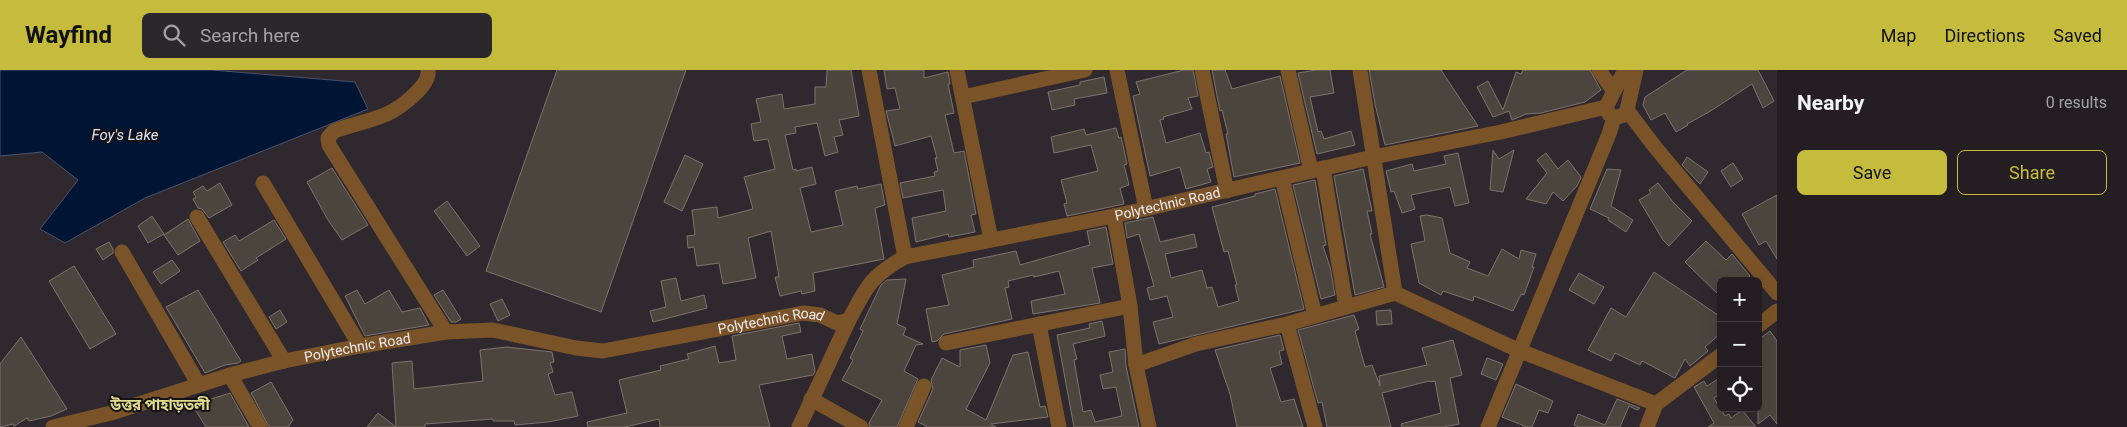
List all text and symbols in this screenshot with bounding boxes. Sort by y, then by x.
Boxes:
search box [142,13,492,58]
text: Wayfind [25,21,112,49]
icon: search [160,21,188,49]
text: Search here [200,24,300,47]
text: Map [1881,25,1916,46]
text: Directions [1944,25,2025,46]
text: Saved [2053,25,2102,46]
text: Nearby [1797,91,1864,115]
text: 0 results [2046,93,2107,112]
water label: Foy's Lake [92,126,159,144]
button: Save [1797,150,1947,195]
button: Share [1957,150,2107,195]
street label: Polytechnic Road [1113,184,1222,224]
map controls [1717,277,1762,412]
button: + [1717,277,1762,322]
street label: Polytechnic Road [716,305,827,337]
button: − [1717,322,1762,367]
street label: Polytechnic Road [303,330,412,365]
button: locate [1717,367,1762,412]
district label: উত্তর পাহাড়তলী [109,396,210,414]

